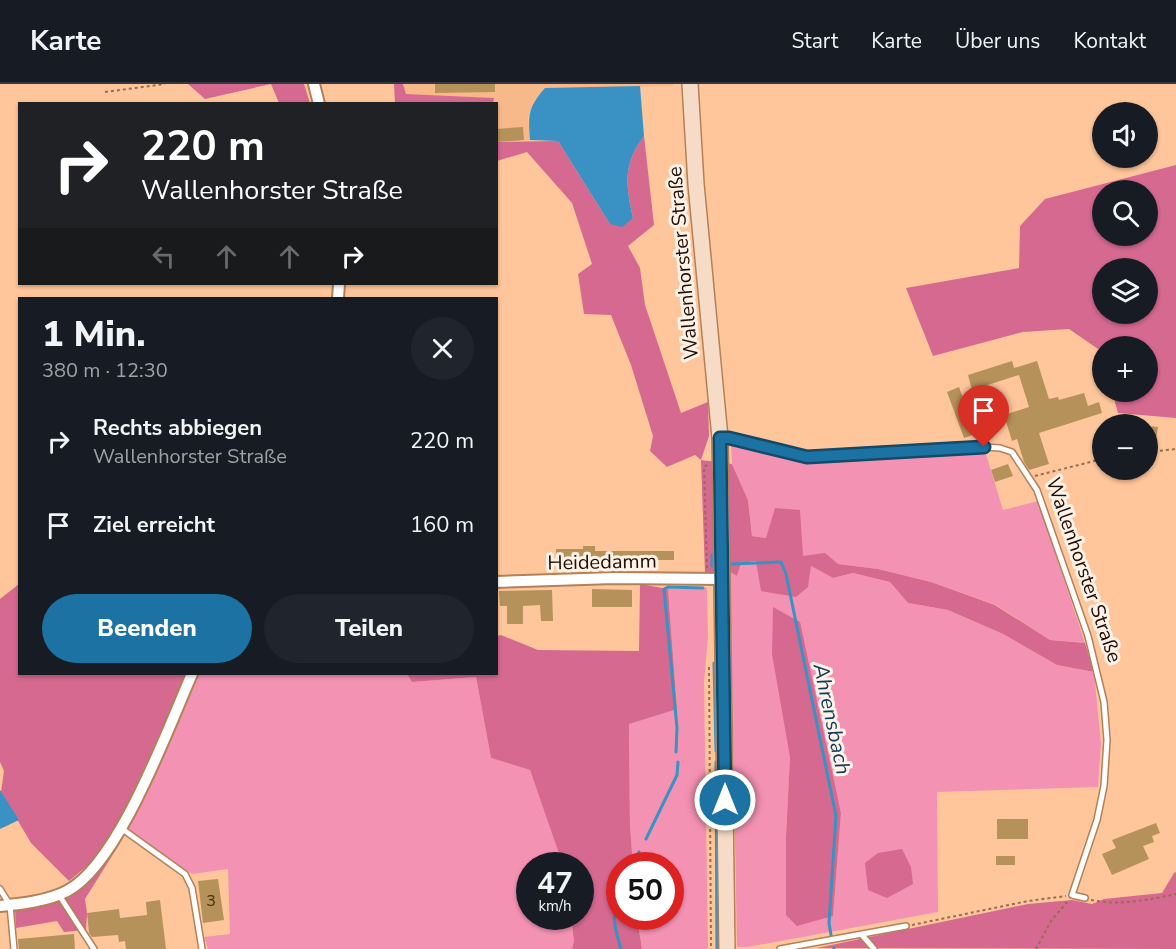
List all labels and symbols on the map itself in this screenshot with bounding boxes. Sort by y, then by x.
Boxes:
street label: Wallenhorster Straße [661,165,705,361]
pin [958,385,1009,447]
street label: Wallenhorster Straße [1040,474,1128,666]
street label: Heidedamm [547,548,657,576]
water label: Ahrensbach [806,660,857,777]
position arrow [693,768,757,832]
speed limit sign: 50 [606,852,684,930]
house number: 3 [206,890,216,912]

